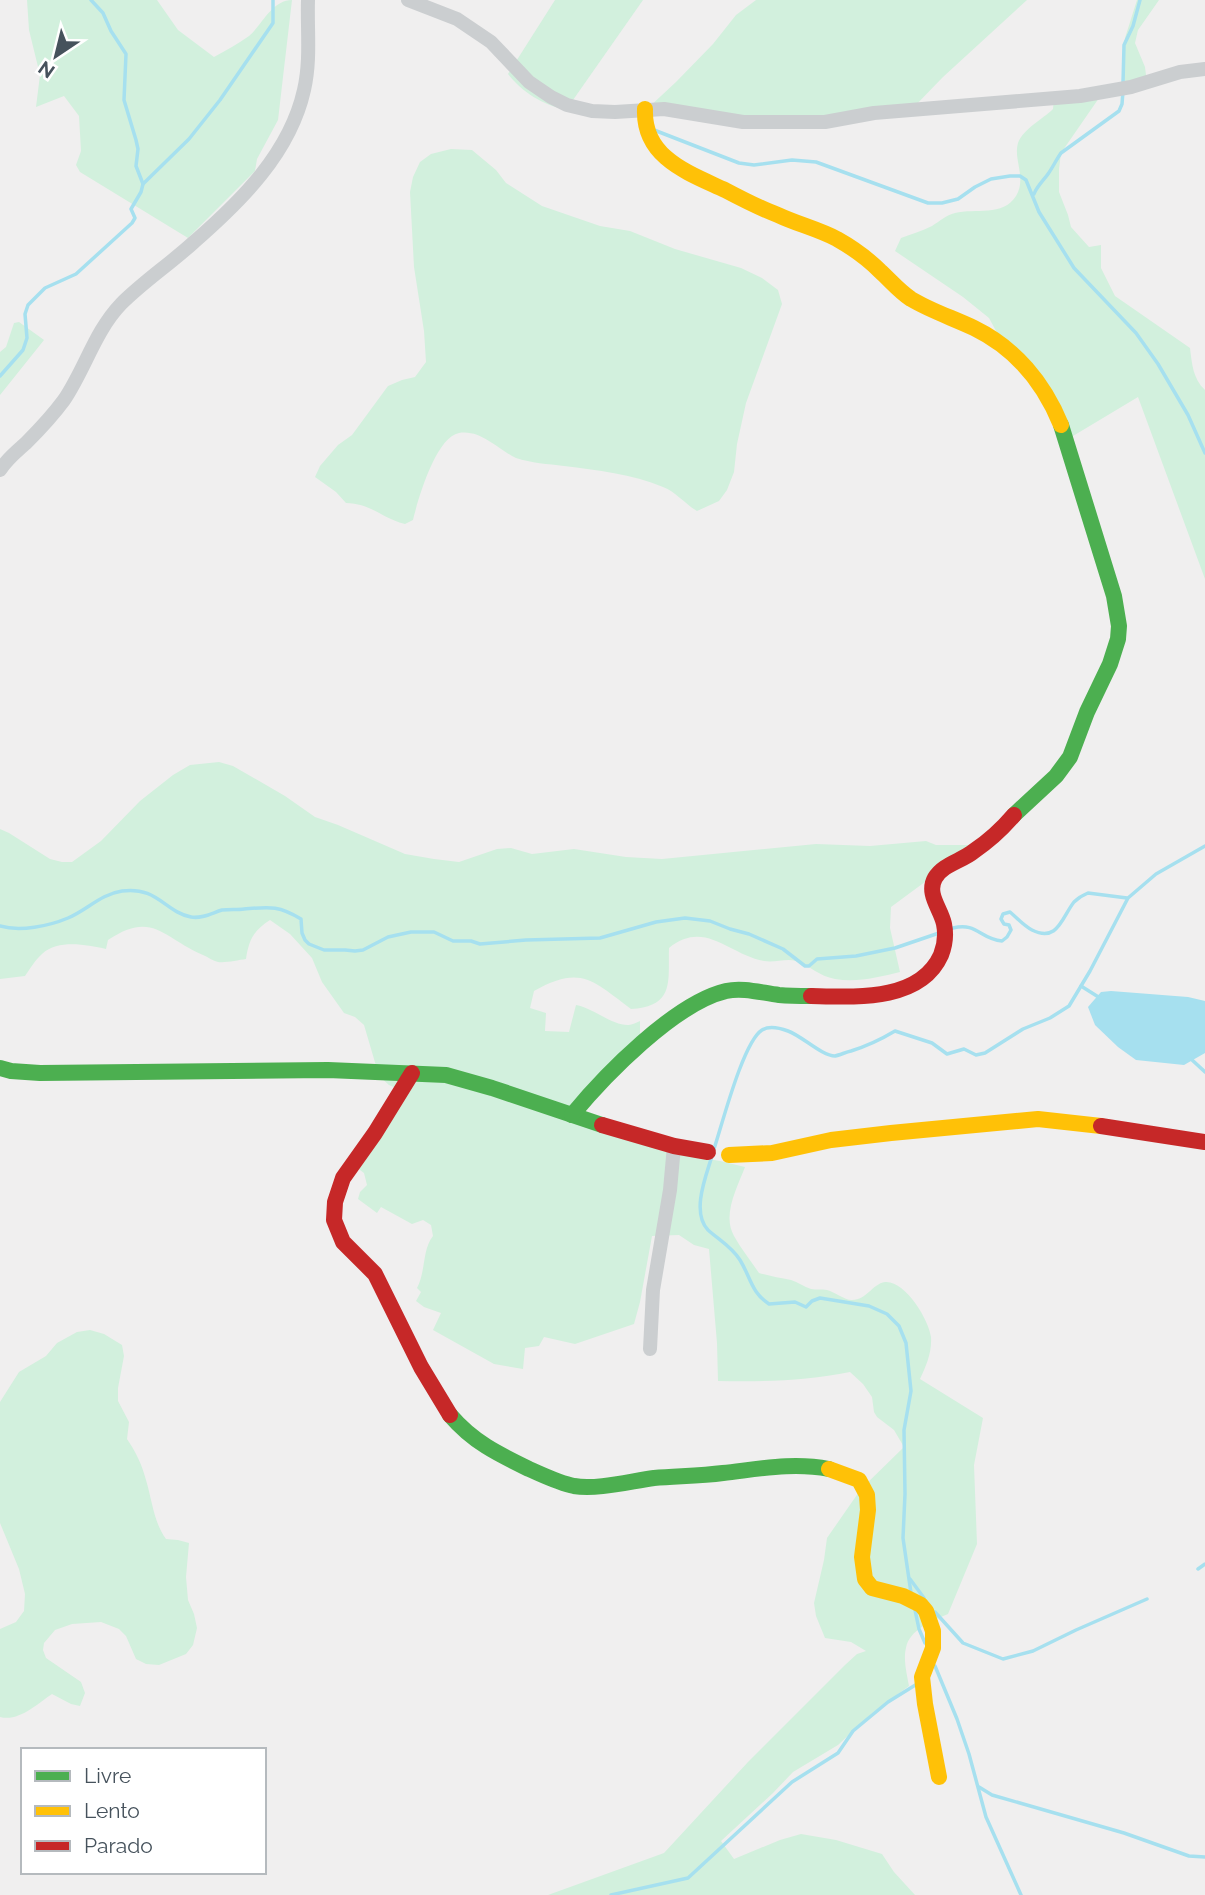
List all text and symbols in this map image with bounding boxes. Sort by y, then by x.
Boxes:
north arrow [21,21,91,91]
text: N [34,57,58,83]
legend [21,1748,266,1874]
text: Livre [84,1763,131,1788]
text: Lento [84,1798,140,1823]
text: Parado [84,1833,153,1858]

